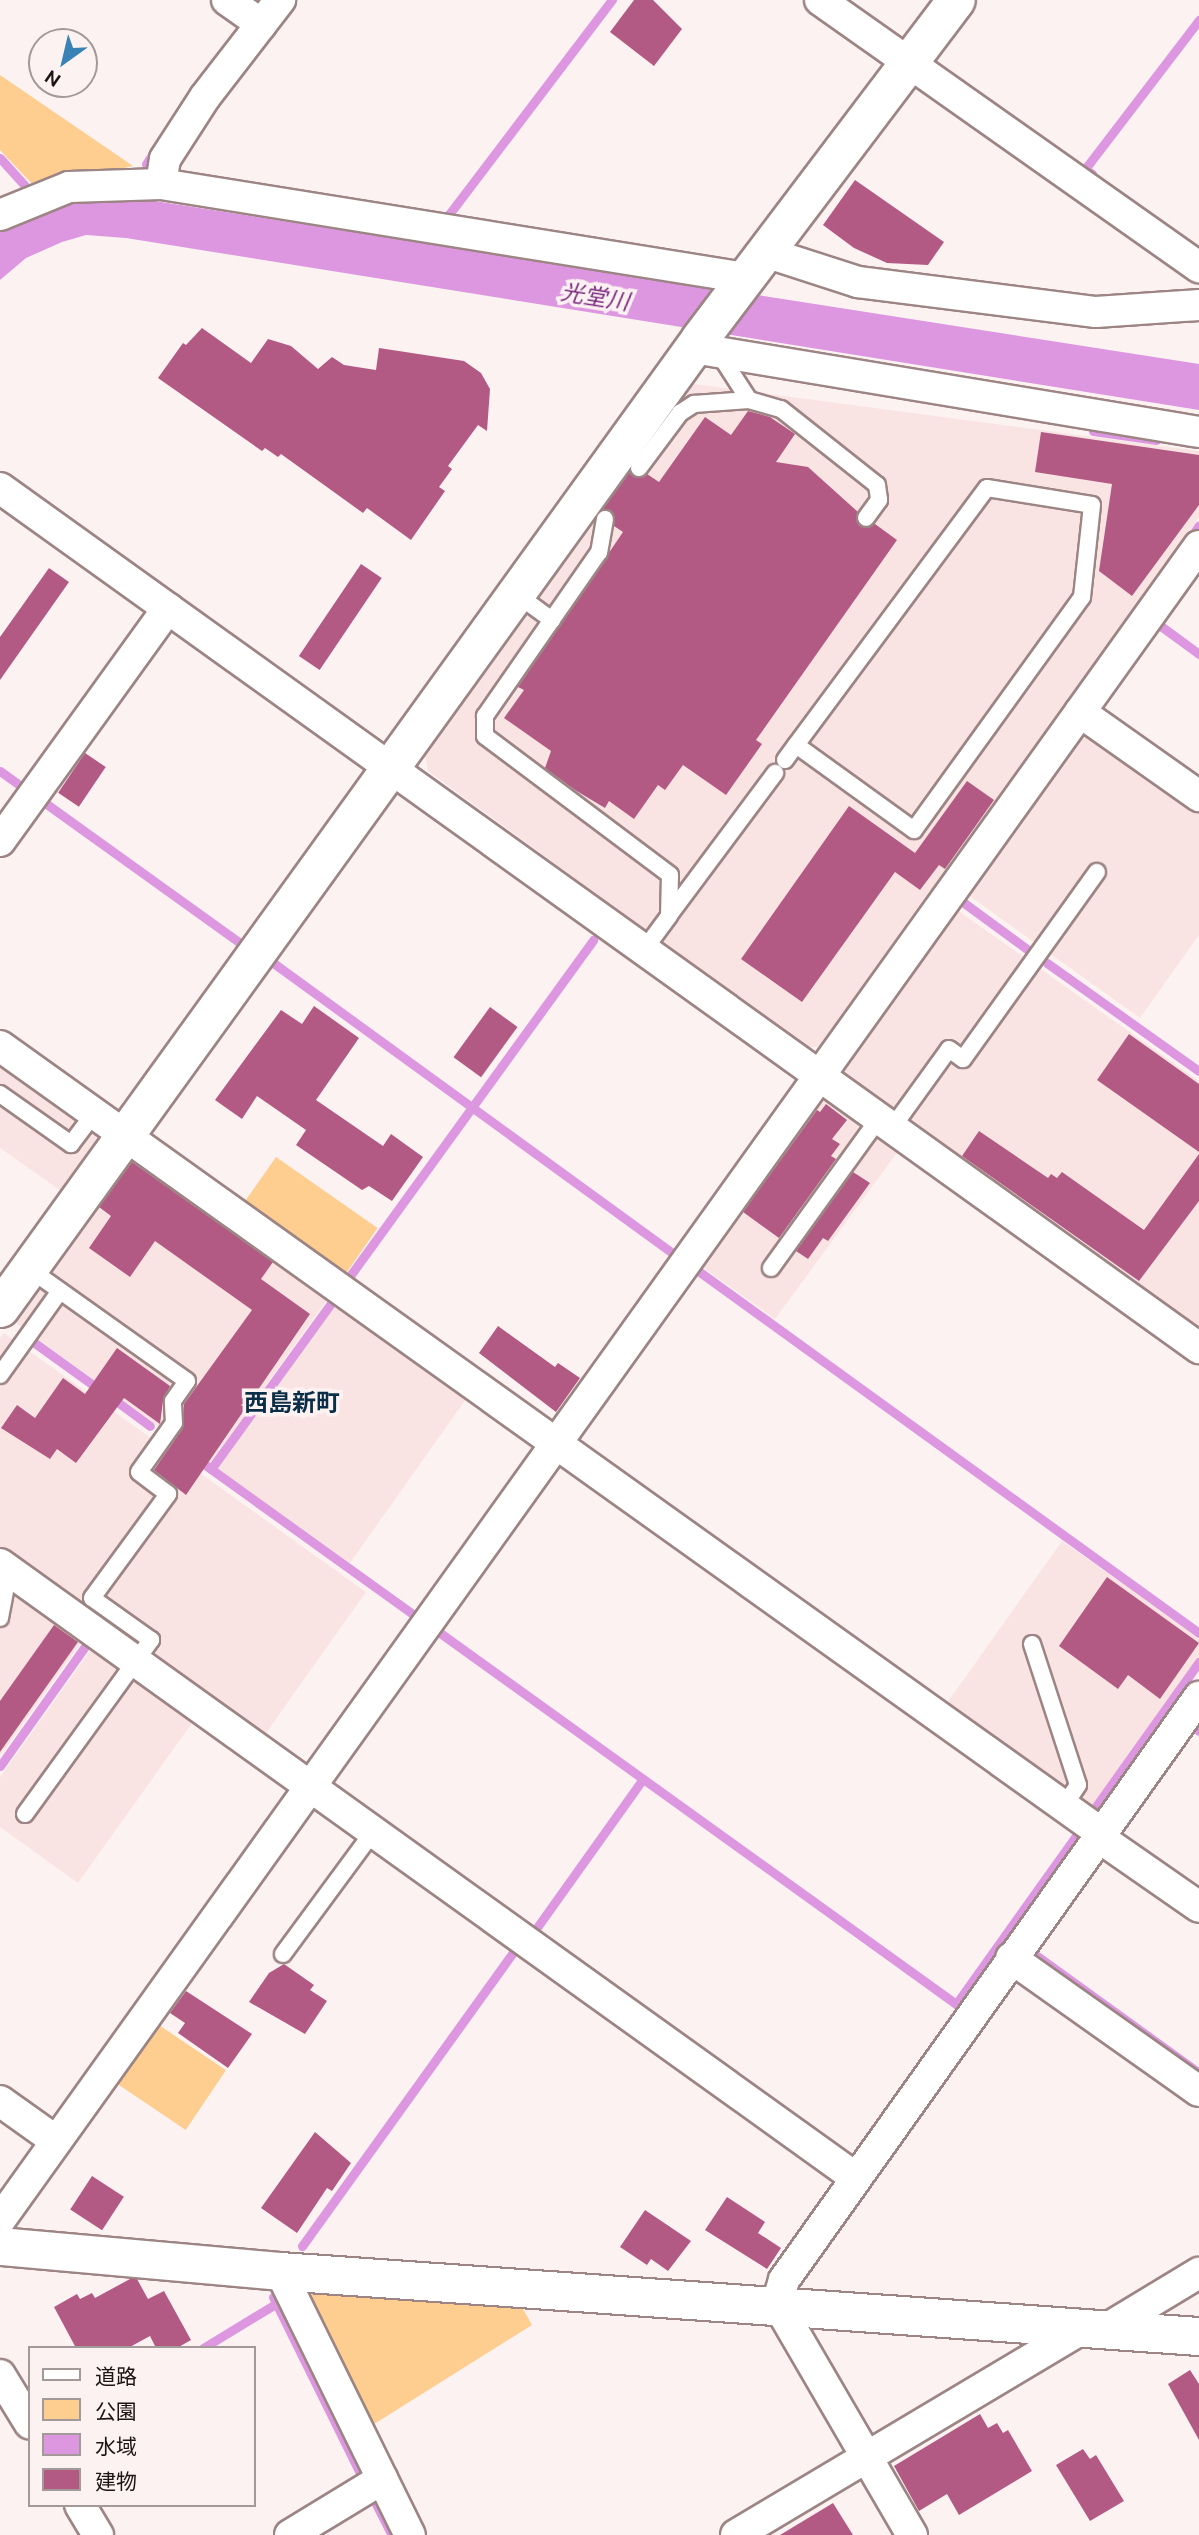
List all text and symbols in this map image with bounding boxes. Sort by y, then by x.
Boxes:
north arrow [28,28,98,98]
text: N [40,66,64,92]
water label: 光堂川 [559,278,631,316]
district label: 西島新町 [244,1389,340,1417]
legend [28,2346,256,2507]
text: 道路 [95,2364,137,2388]
text: 公園 [95,2399,137,2423]
text: 水域 [95,2434,137,2458]
text: 建物 [95,2469,137,2493]

